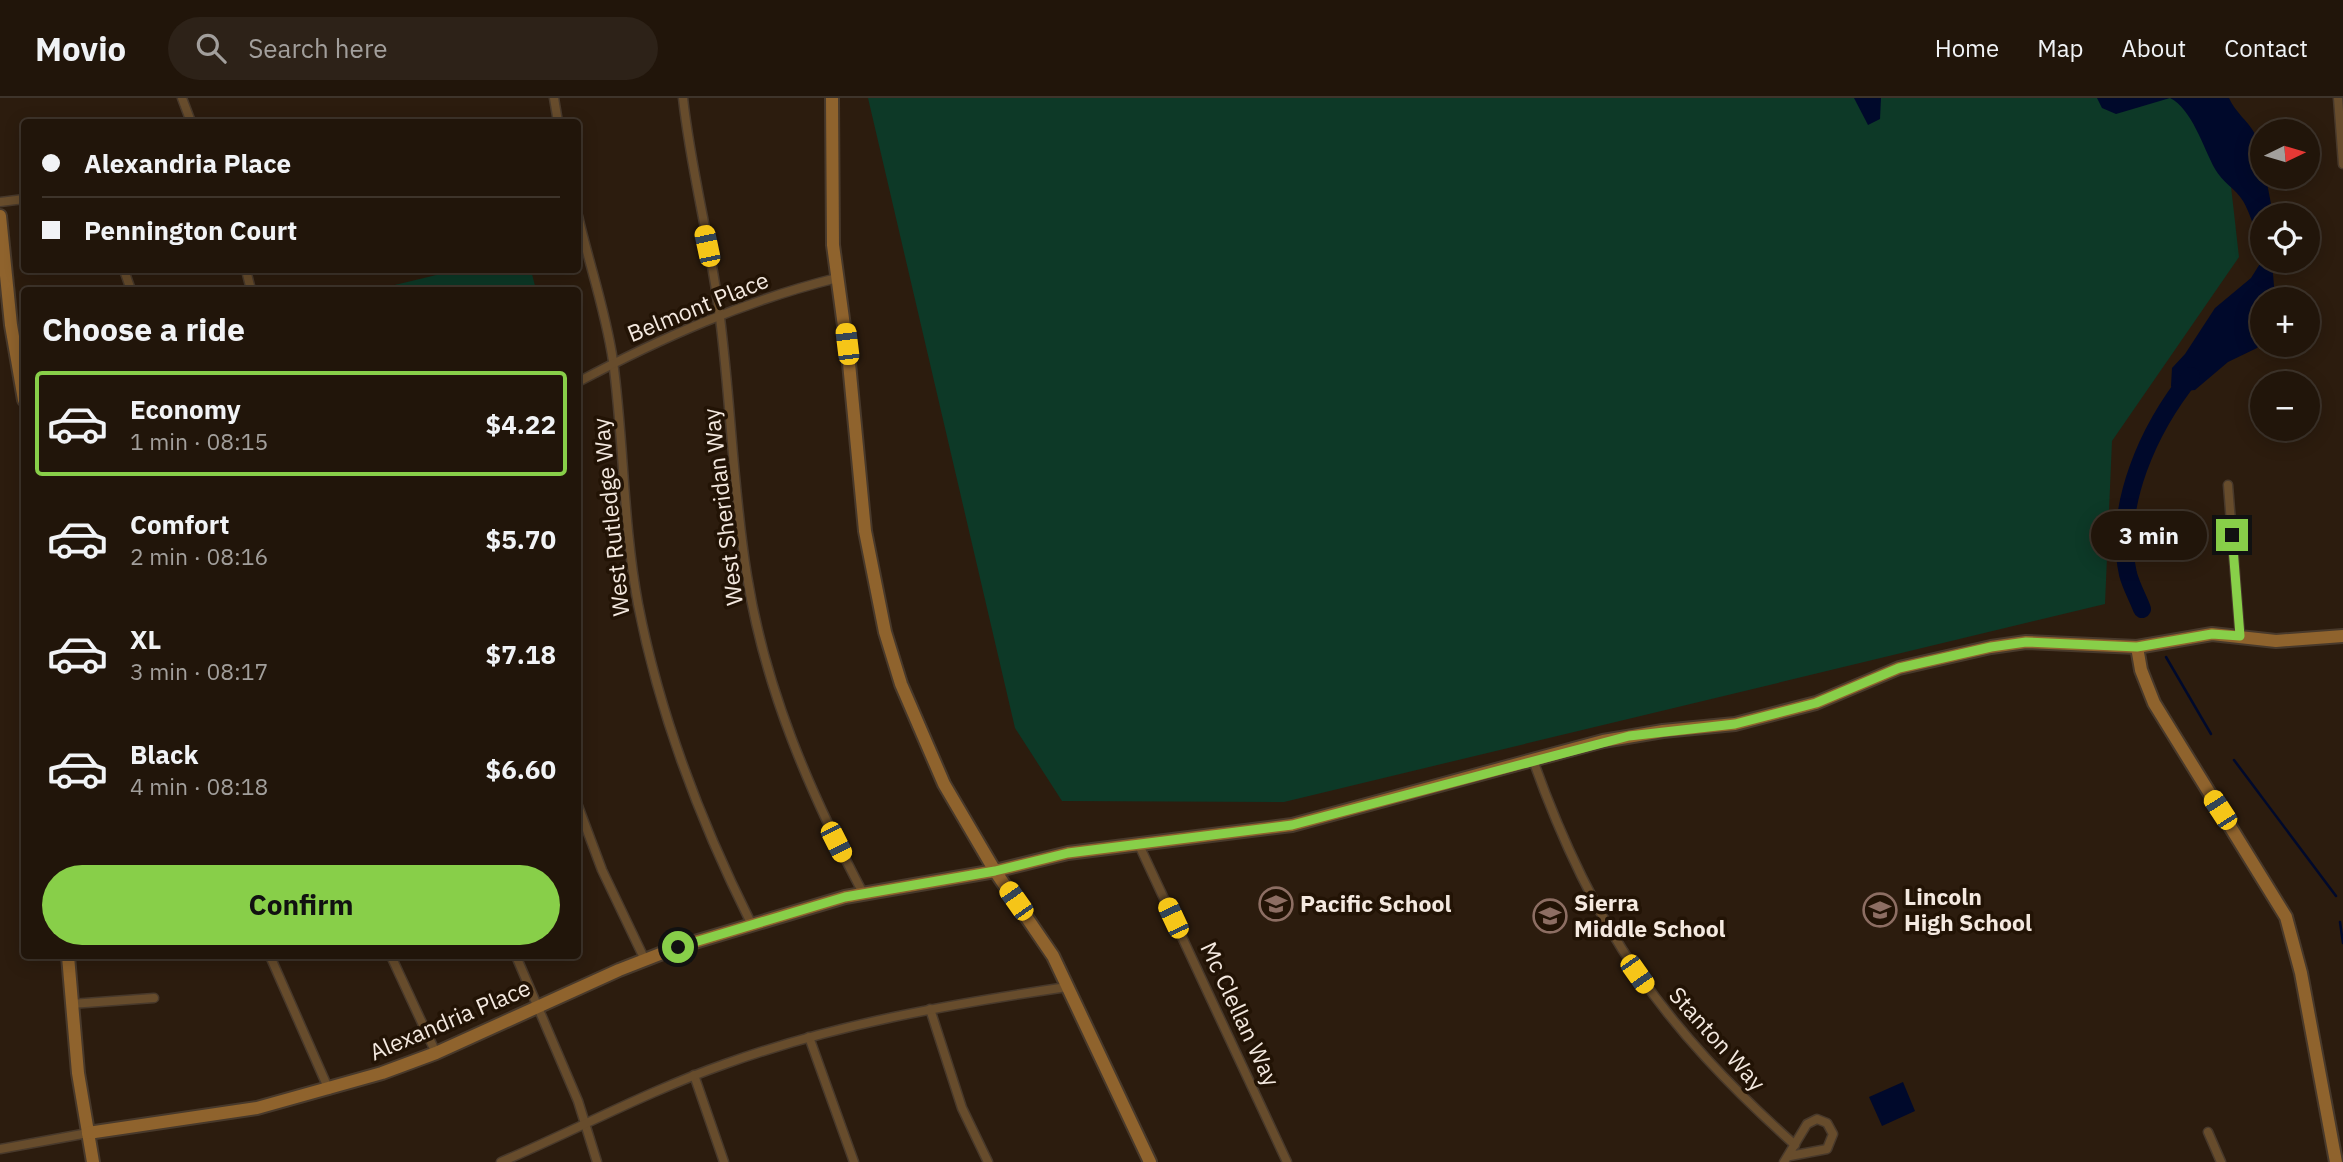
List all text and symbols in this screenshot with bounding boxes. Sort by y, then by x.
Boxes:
search box [168,17,658,80]
text: Movio [35,27,126,70]
icon: search [192,29,230,67]
text: Search here [248,31,388,65]
text: Home [1935,32,1999,64]
text: Map [2037,32,2083,64]
text: About [2121,32,2186,64]
text: Contact [2224,32,2308,64]
north arrow [2250,119,2320,189]
map controls [2250,119,2320,441]
text: Alexandria Place [84,146,291,180]
button: locate [2250,203,2320,273]
text: Pennington Court [84,213,297,247]
car [693,223,722,269]
street label: Belmont Place [622,264,773,348]
button: + [2250,287,2320,357]
text: Choose a ride [42,308,245,350]
car [835,322,860,366]
button: − [2250,371,2320,441]
icon: car [46,392,109,455]
text: Economy [130,392,241,426]
street label: West Sheridan Way [695,406,749,608]
text: $4.22 [486,407,556,441]
street label: West Rutledge Way [585,416,635,618]
text: 1 min · 08:15 [130,426,268,456]
icon: car [46,507,109,570]
text: Comfort [130,507,229,541]
callout: 3 min [2092,510,2208,560]
route end [2216,519,2248,551]
text: 3 min [2119,520,2179,550]
text: $5.70 [486,522,556,556]
text: 2 min · 08:16 [130,541,268,571]
icon: car [46,622,109,685]
text: XL [130,622,161,656]
text: $7.18 [486,637,556,671]
text: 3 min · 08:17 [130,656,268,686]
icon: car [46,737,109,800]
text: Black [130,737,198,771]
text: $6.60 [486,752,556,786]
text: 4 min · 08:18 [130,771,268,801]
car [2200,787,2241,833]
car [818,819,855,865]
button: Confirm [42,865,560,945]
car [996,878,1037,924]
place label: Lincoln High School [1904,881,2032,937]
school or university icon: Pacific School [1257,885,1295,923]
place label: Sierra Middle School [1574,887,1726,943]
place label: Pacific School [1300,888,1451,918]
school or university icon: Lincoln High School [1861,891,1899,929]
car [1155,895,1192,941]
school or university icon: Sierra Middle School [1531,897,1569,935]
route start [662,931,694,963]
street label: Mc Clellan Way [1194,937,1288,1091]
car [1617,951,1658,997]
street label: Alexandria Place [365,972,535,1067]
street label: Stanton Way [1663,980,1773,1097]

